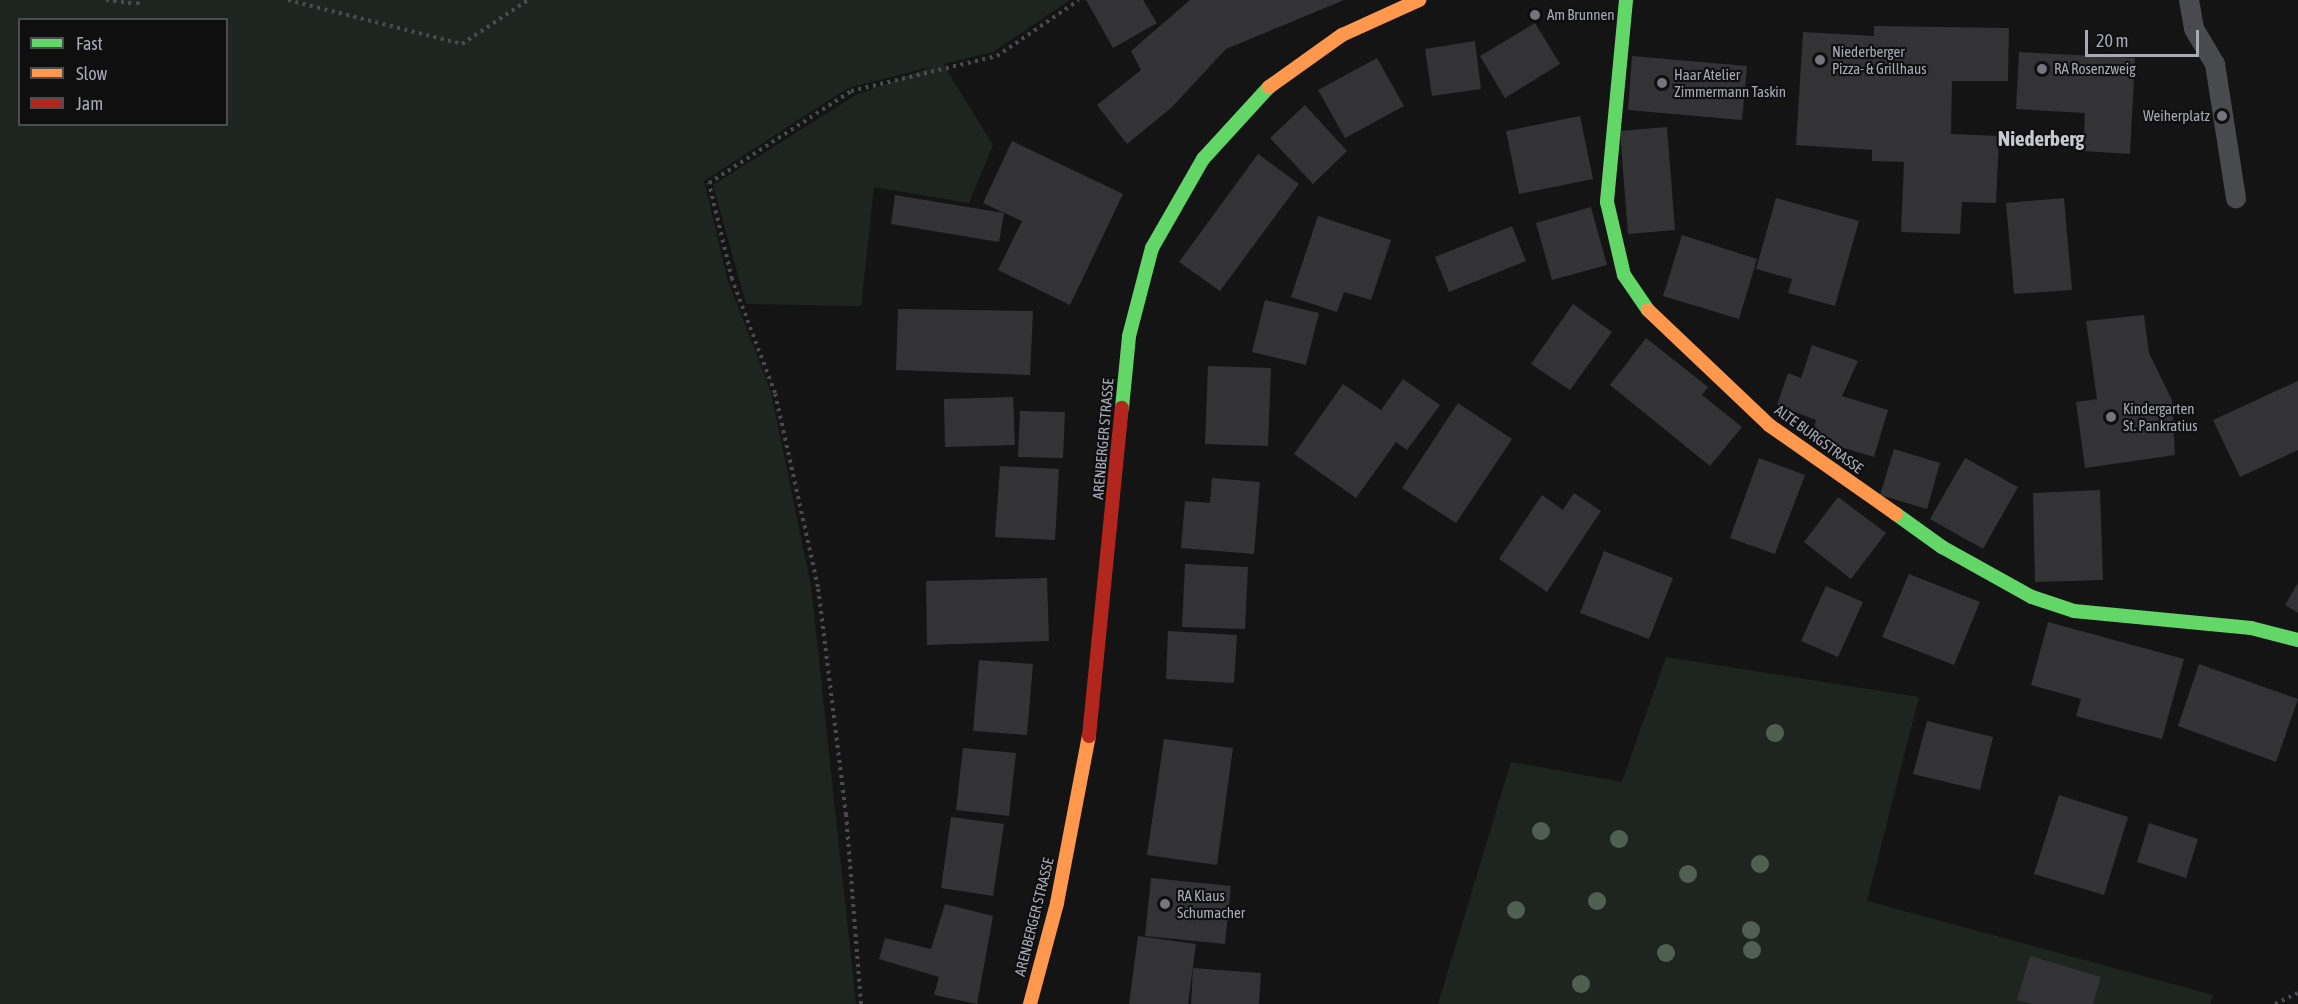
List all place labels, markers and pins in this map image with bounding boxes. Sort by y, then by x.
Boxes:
place label: Am Brunnen [1547,6,1615,24]
marker: Am Brunnen [1528,8,1542,22]
place label: Niederberger Pizza- & Grillhaus [1832,42,1926,77]
marker: Niederberger Pizza- & Grillhaus [1813,53,1827,67]
place label: RA Rosenzweig [2054,60,2136,78]
marker: RA Rosenzweig [2035,62,2049,76]
place label: Haar Atelier Zimmermann Taskin [1674,65,1786,100]
marker: Haar Atelier Zimmermann Taskin [1655,76,1669,90]
place label: Weiherplatz [2143,107,2210,125]
marker: Weiherplatz [2215,109,2229,123]
place label: Kindergarten St. Pankratius [2123,399,2198,434]
marker: Kindergarten St. Pankratius [2104,410,2118,424]
place label: RA Klaus Schumacher [1177,886,1245,921]
marker: RA Klaus Schumacher [1158,897,1172,911]

